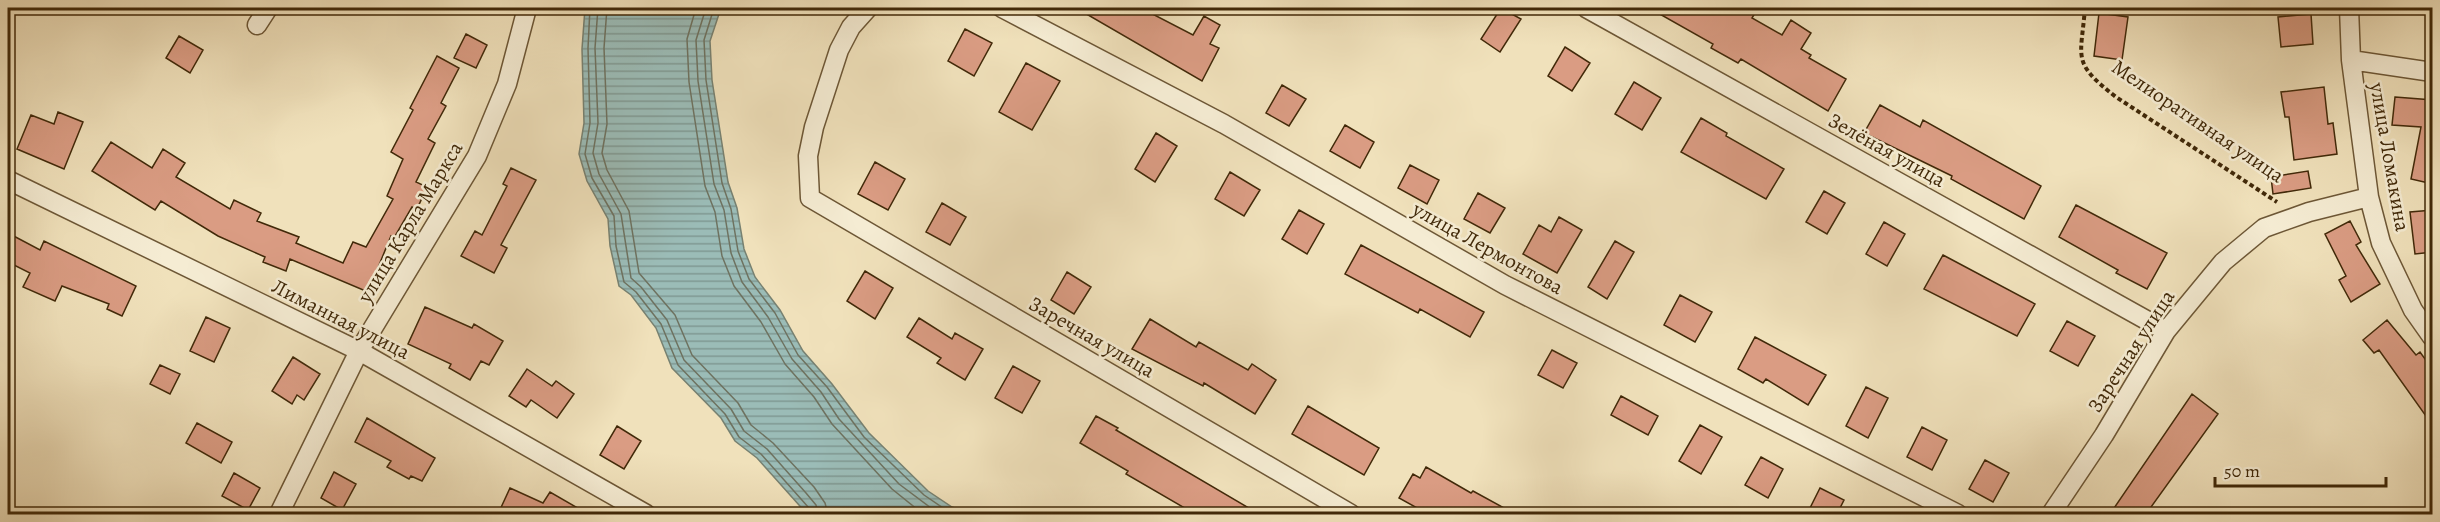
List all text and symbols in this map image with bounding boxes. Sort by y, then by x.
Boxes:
street label: Мелиоративная улица [2106,53,2290,189]
street label: улица Ломакина [2363,79,2417,234]
street label: Зелёная улица [1823,106,1951,194]
street label: улица Карла Маркса [350,136,469,309]
street label: улица Лермонтова [1407,195,1569,301]
street label: Лиманная улица [267,272,415,366]
street label: Заречная улица [2081,284,2181,418]
street label: Заречная улица [1024,290,1160,385]
scale bar [2215,450,2386,488]
text: 50 m [2224,459,2260,483]

